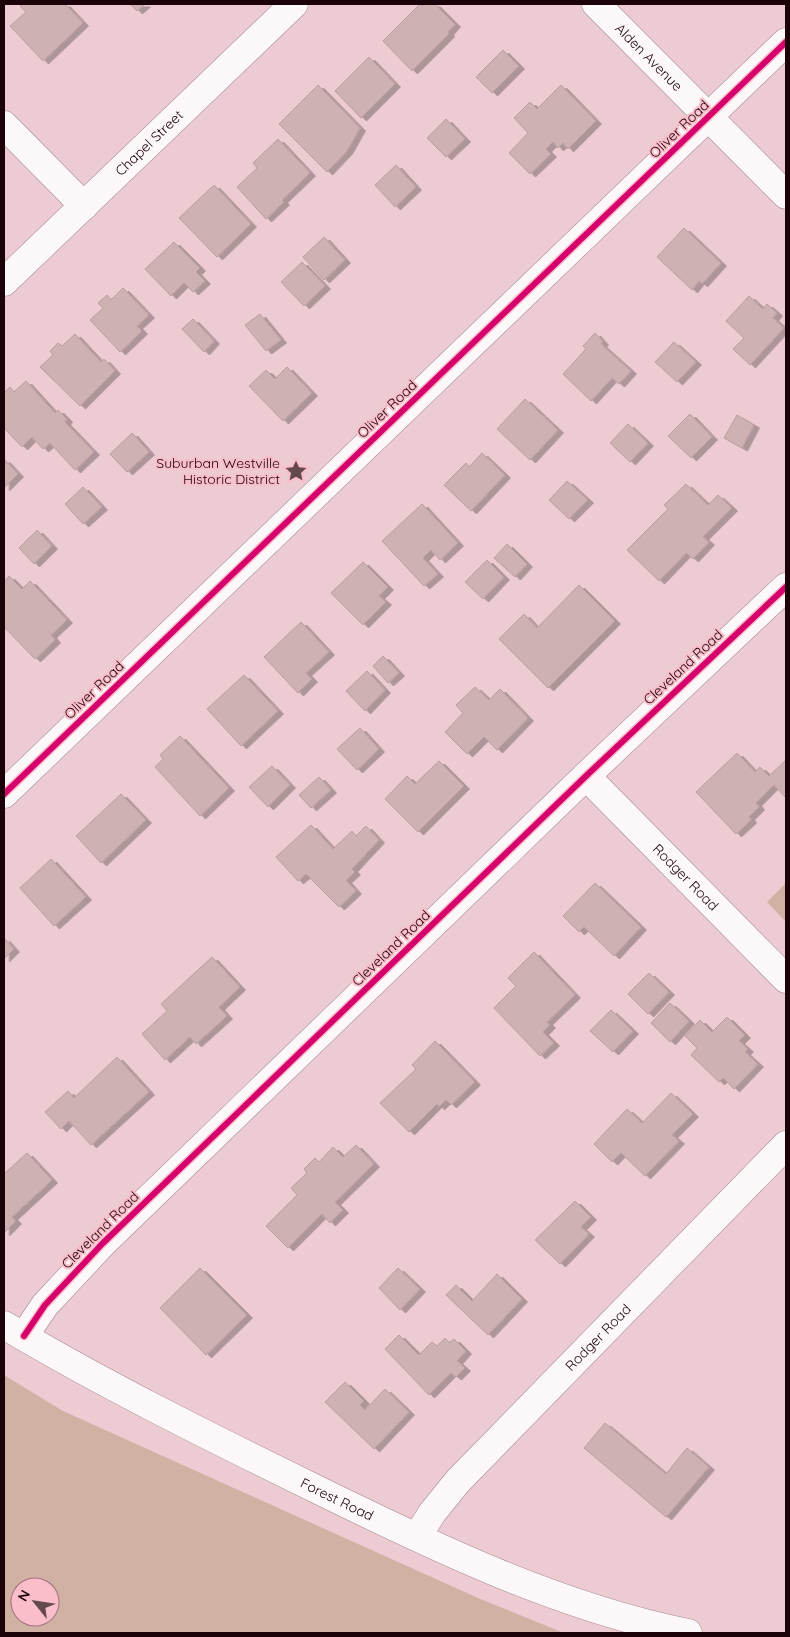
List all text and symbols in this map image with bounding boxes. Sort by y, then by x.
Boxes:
street label: Alden Avenue [611,19,687,95]
street label: Oliver Road [645,96,713,162]
street label: Chapel Street [111,106,187,180]
street label: Oliver Road [353,376,421,442]
place label: Suburban Westville Historic District [156,454,280,488]
place icon: Suburban Westville Historic District [283,458,309,484]
street label: Cleveland Road [640,626,726,708]
street label: Oliver Road [60,657,128,723]
street label: Rodger Road [649,840,722,914]
street label: Cleveland Road [348,906,434,990]
street label: Cleveland Road [58,1188,142,1272]
street label: Rodger Road [561,1300,635,1375]
street label: Forest Road [298,1474,376,1525]
north arrow [10,1577,60,1627]
text: N [13,1587,34,1604]

